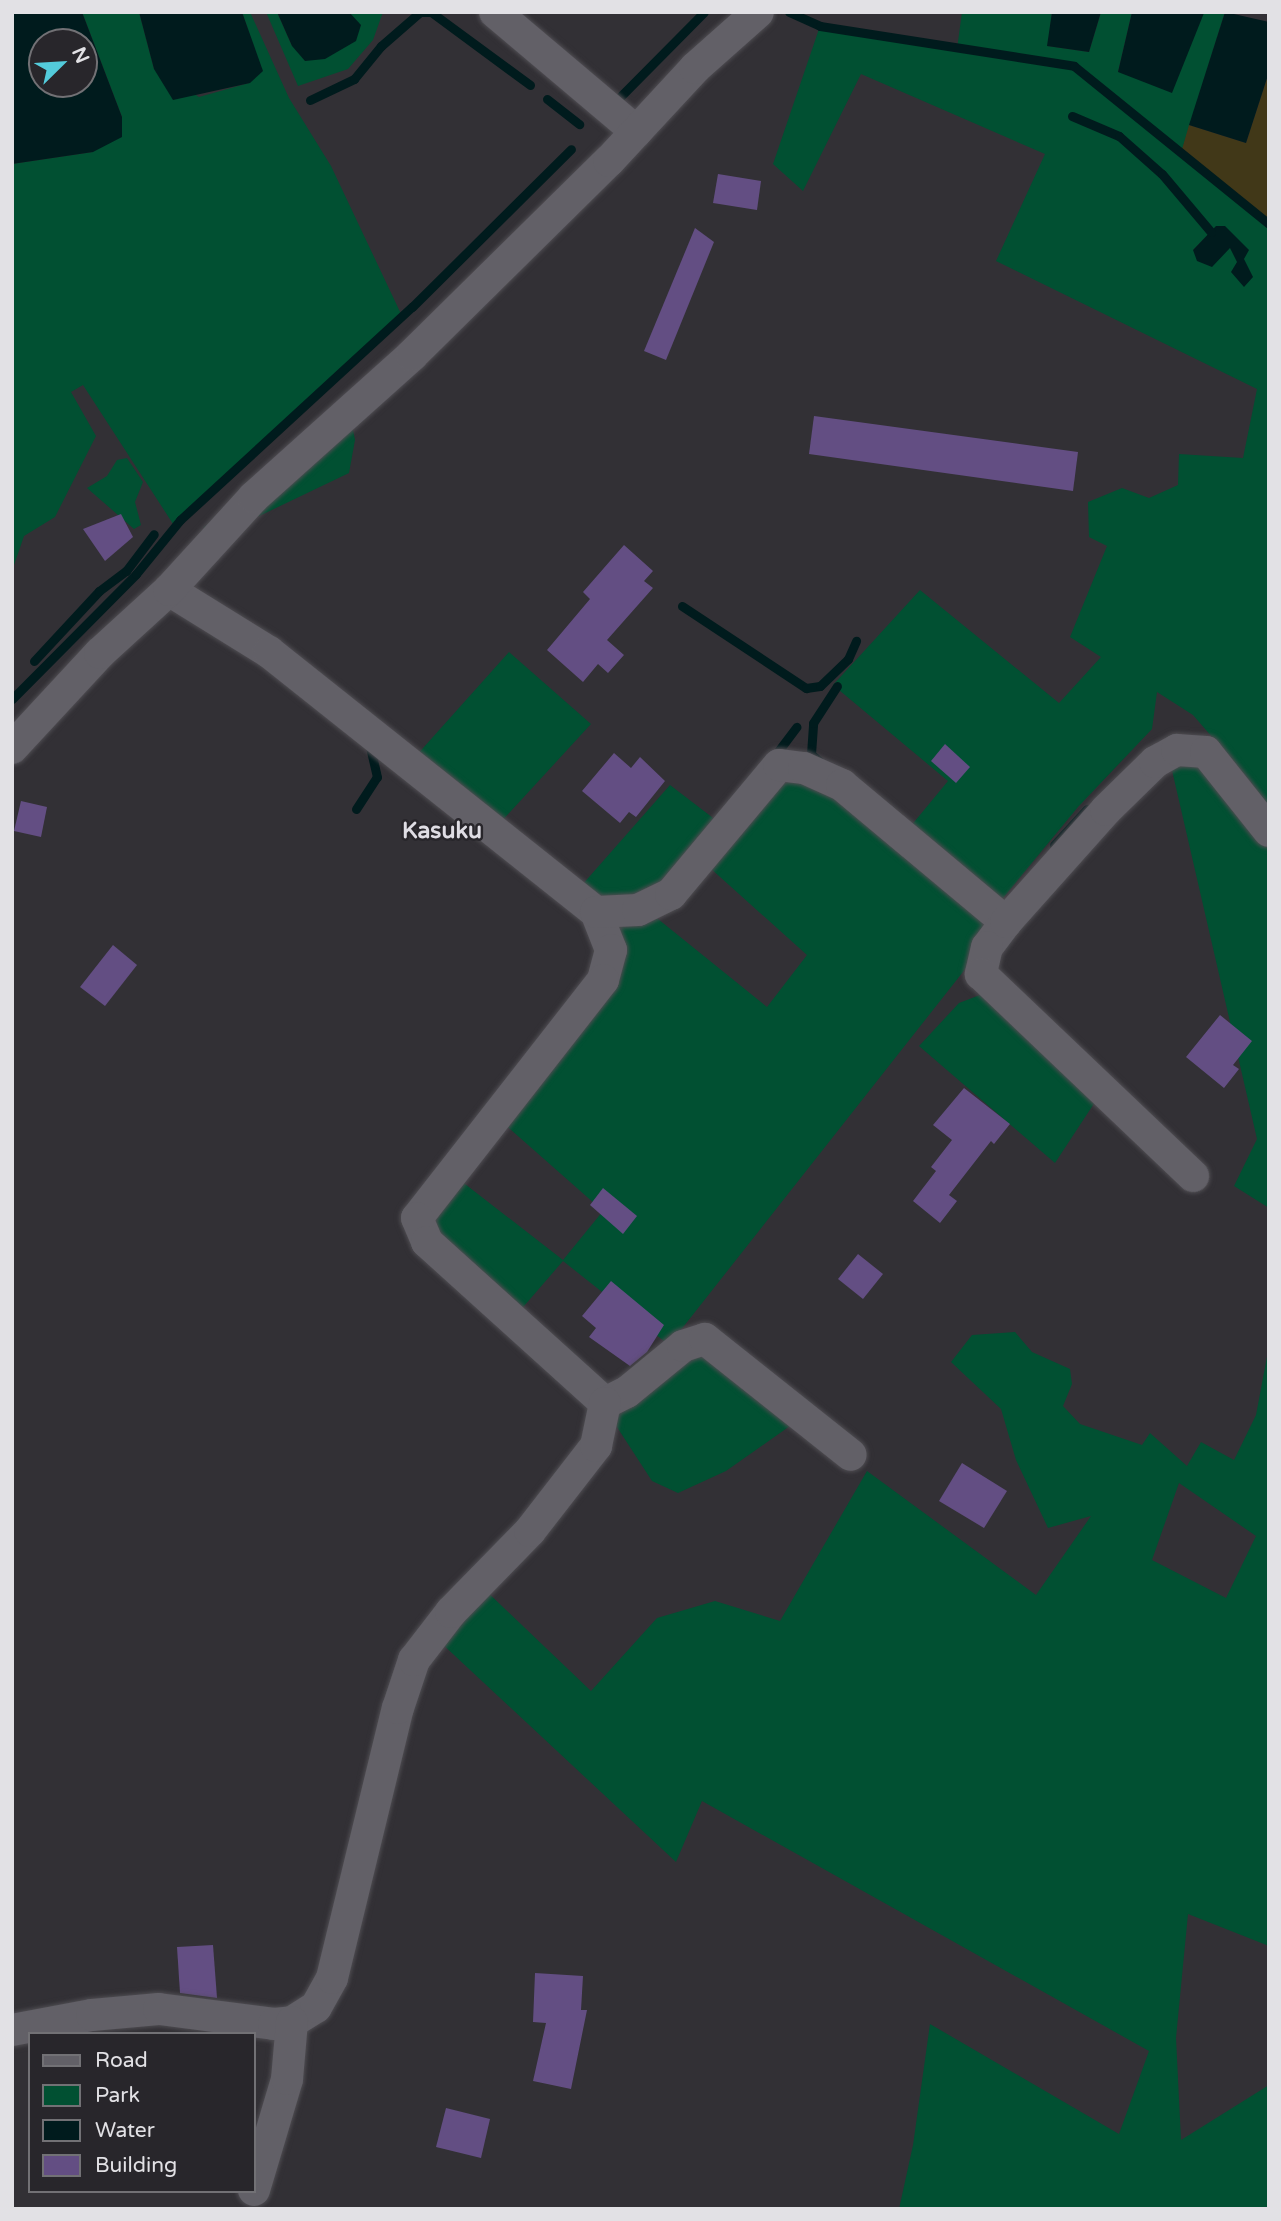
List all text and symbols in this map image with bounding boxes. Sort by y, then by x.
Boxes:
north arrow [28,28,98,98]
text: N [67,44,94,67]
district label: Kasuku [402,817,482,845]
legend [28,2032,256,2193]
text: Road [95,2048,148,2073]
text: Park [95,2083,140,2108]
text: Water [95,2118,155,2143]
text: Building [95,2153,177,2178]

